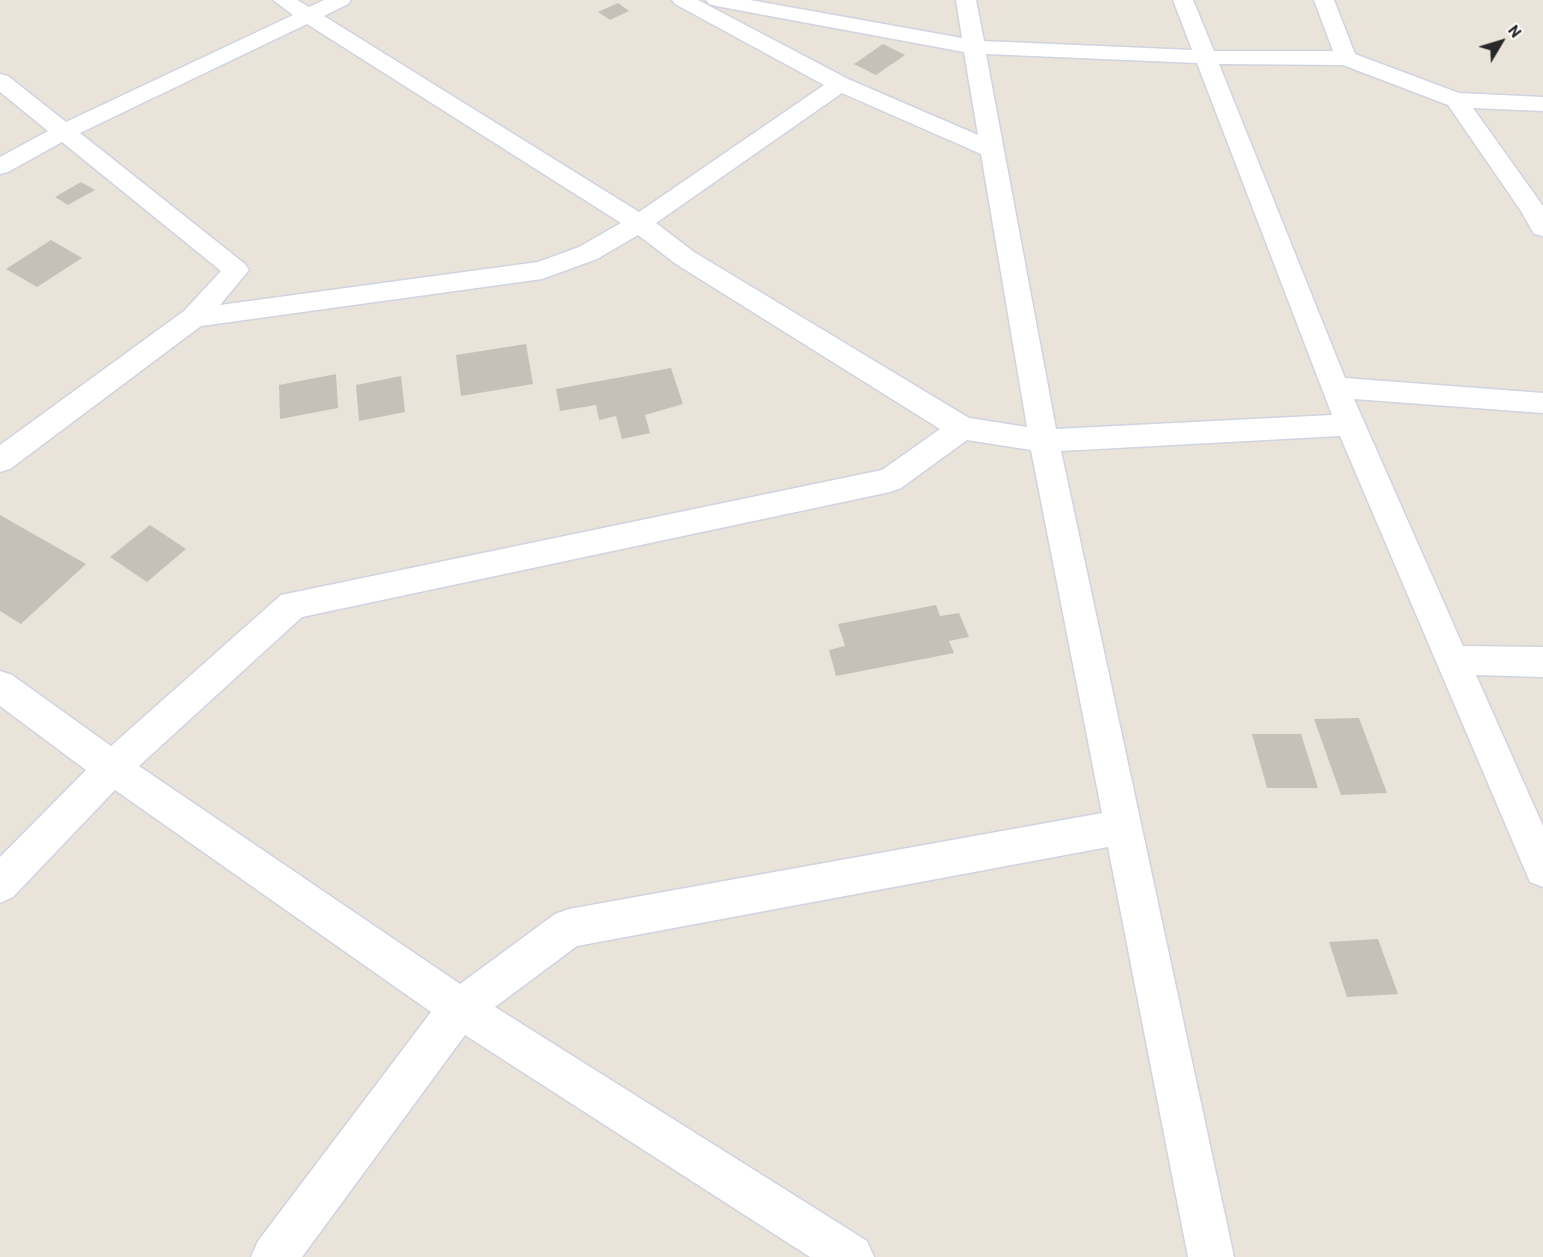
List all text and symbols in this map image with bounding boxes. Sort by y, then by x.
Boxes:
north arrow [1471,12,1531,72]
text: N [1505,21,1526,41]

